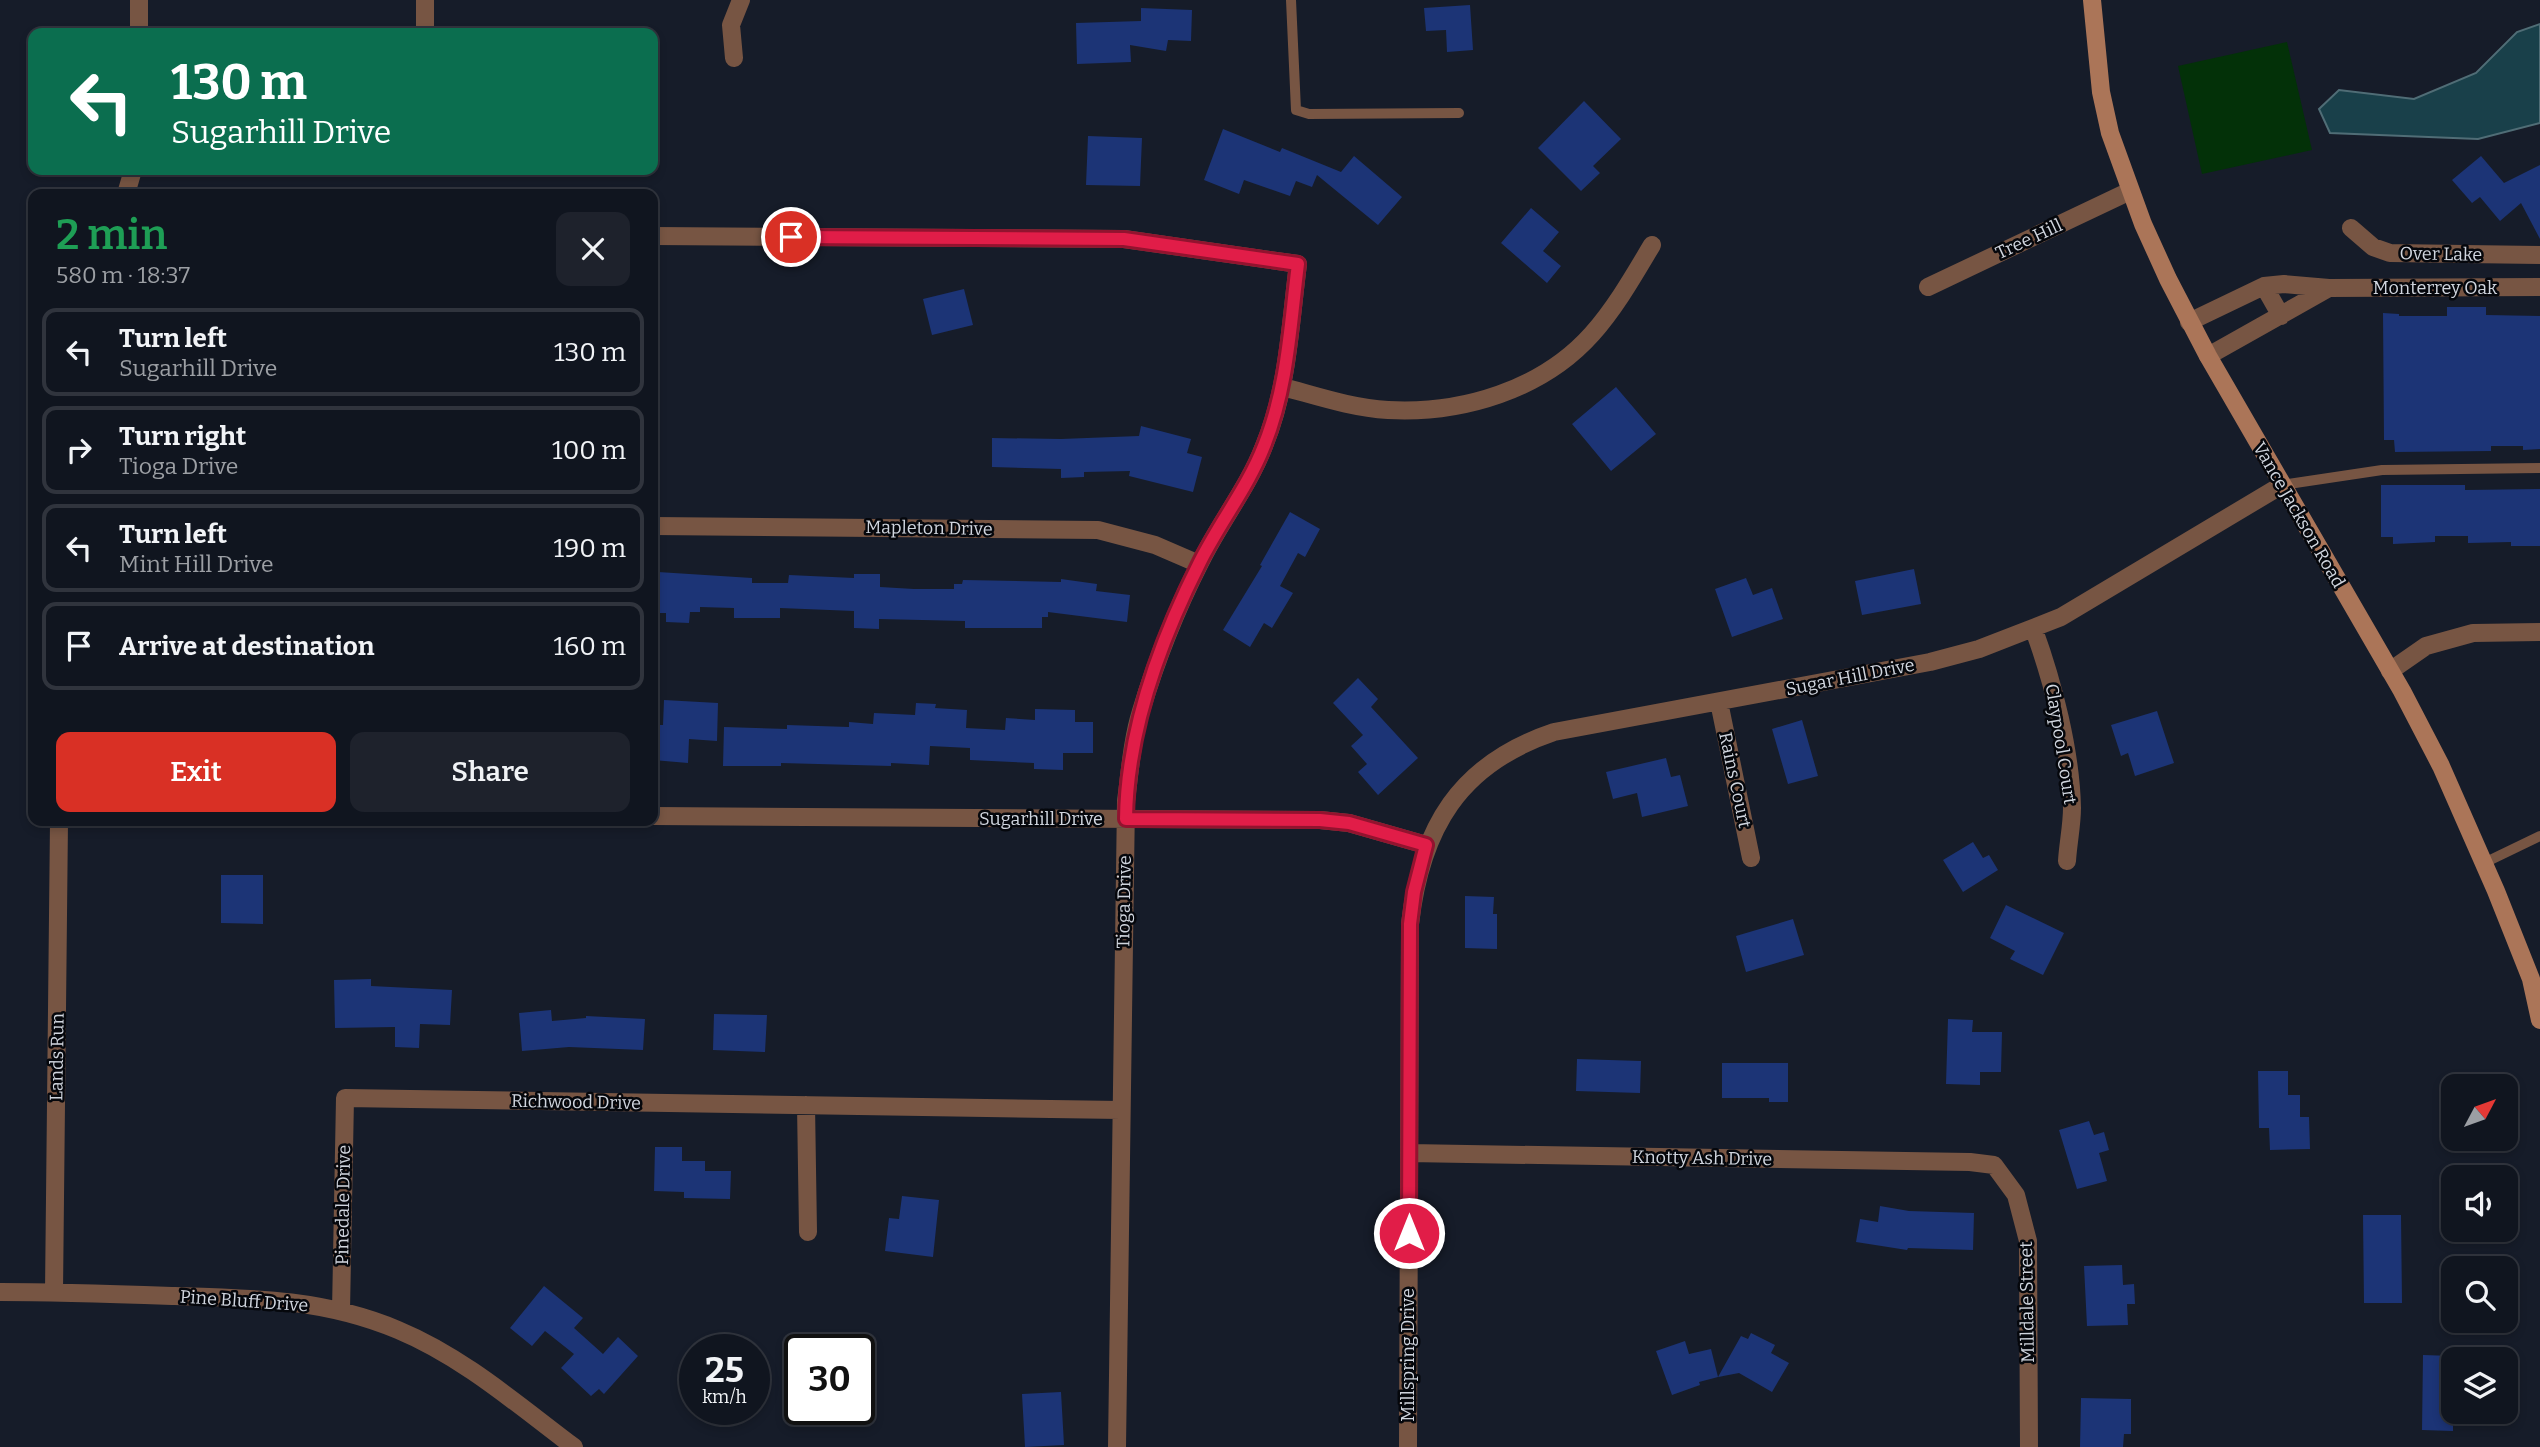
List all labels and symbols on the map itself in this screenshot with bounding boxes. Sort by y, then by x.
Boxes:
pin [761,207,821,267]
street label: Tree Hill [1992,214,2066,264]
street label: Over Lake [2399,242,2483,266]
street label: Monterrey Oak [2373,277,2498,299]
street label: Vance Jackson Road [2248,438,2350,592]
street label: Mapleton Drive [865,516,993,540]
street label: Sugar Hill Drive [1784,654,1916,700]
street label: Claypool Court [2041,682,2081,806]
street label: Rains Court [1714,730,1756,830]
street label: Sugarhill Drive [979,808,1103,830]
street label: Tioga Drive [1112,855,1136,949]
street label: Lands Run [45,1012,69,1101]
north arrow [2441,1074,2518,1152]
street label: Richwood Drive [511,1090,641,1114]
street label: Pinedale Drive [331,1145,355,1265]
street label: Knotty Ash Drive [1632,1146,1772,1170]
position arrow [1372,1196,1446,1270]
street label: Milldale Street [2015,1241,2039,1363]
street label: Pine Bluff Drive [179,1286,309,1316]
street label: Millspring Drive [1397,1288,1419,1422]
speed limit sign: 30 [784,1334,875,1425]

